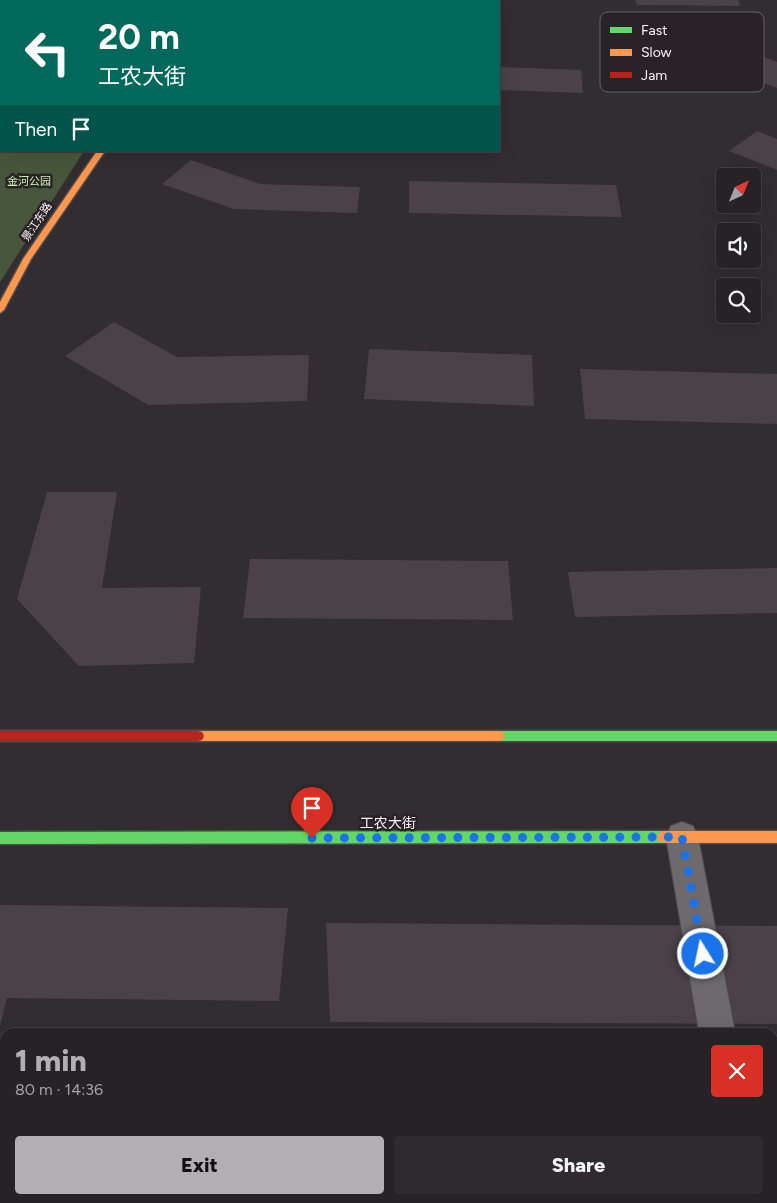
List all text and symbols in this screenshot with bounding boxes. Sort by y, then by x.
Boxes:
legend [600,12,764,92]
text: 20 m [98,16,180,58]
icon: left [15,20,80,85]
text: Fast [641,22,667,39]
text: Slow [641,44,672,61]
text: 工农大街 [98,63,186,90]
text: Jam [641,67,667,84]
icon: arrive [67,115,95,143]
text: Then [15,118,57,141]
north arrow [716,168,761,212]
map controls [716,168,761,323]
park label: 金河公园 [7,175,51,188]
street label: 景江东路 [19,200,55,244]
button: sound [716,223,761,268]
button: search [716,278,761,323]
pin [291,787,333,838]
icon: arrive [298,794,326,822]
street label: 工农大街 [360,815,416,832]
position arrow [676,927,728,979]
text: 1 min [15,1042,87,1079]
button: close [711,1045,763,1097]
text: 80 m · 14:36 [15,1080,103,1099]
button: Exit [15,1136,384,1194]
button: Share [394,1136,763,1194]

